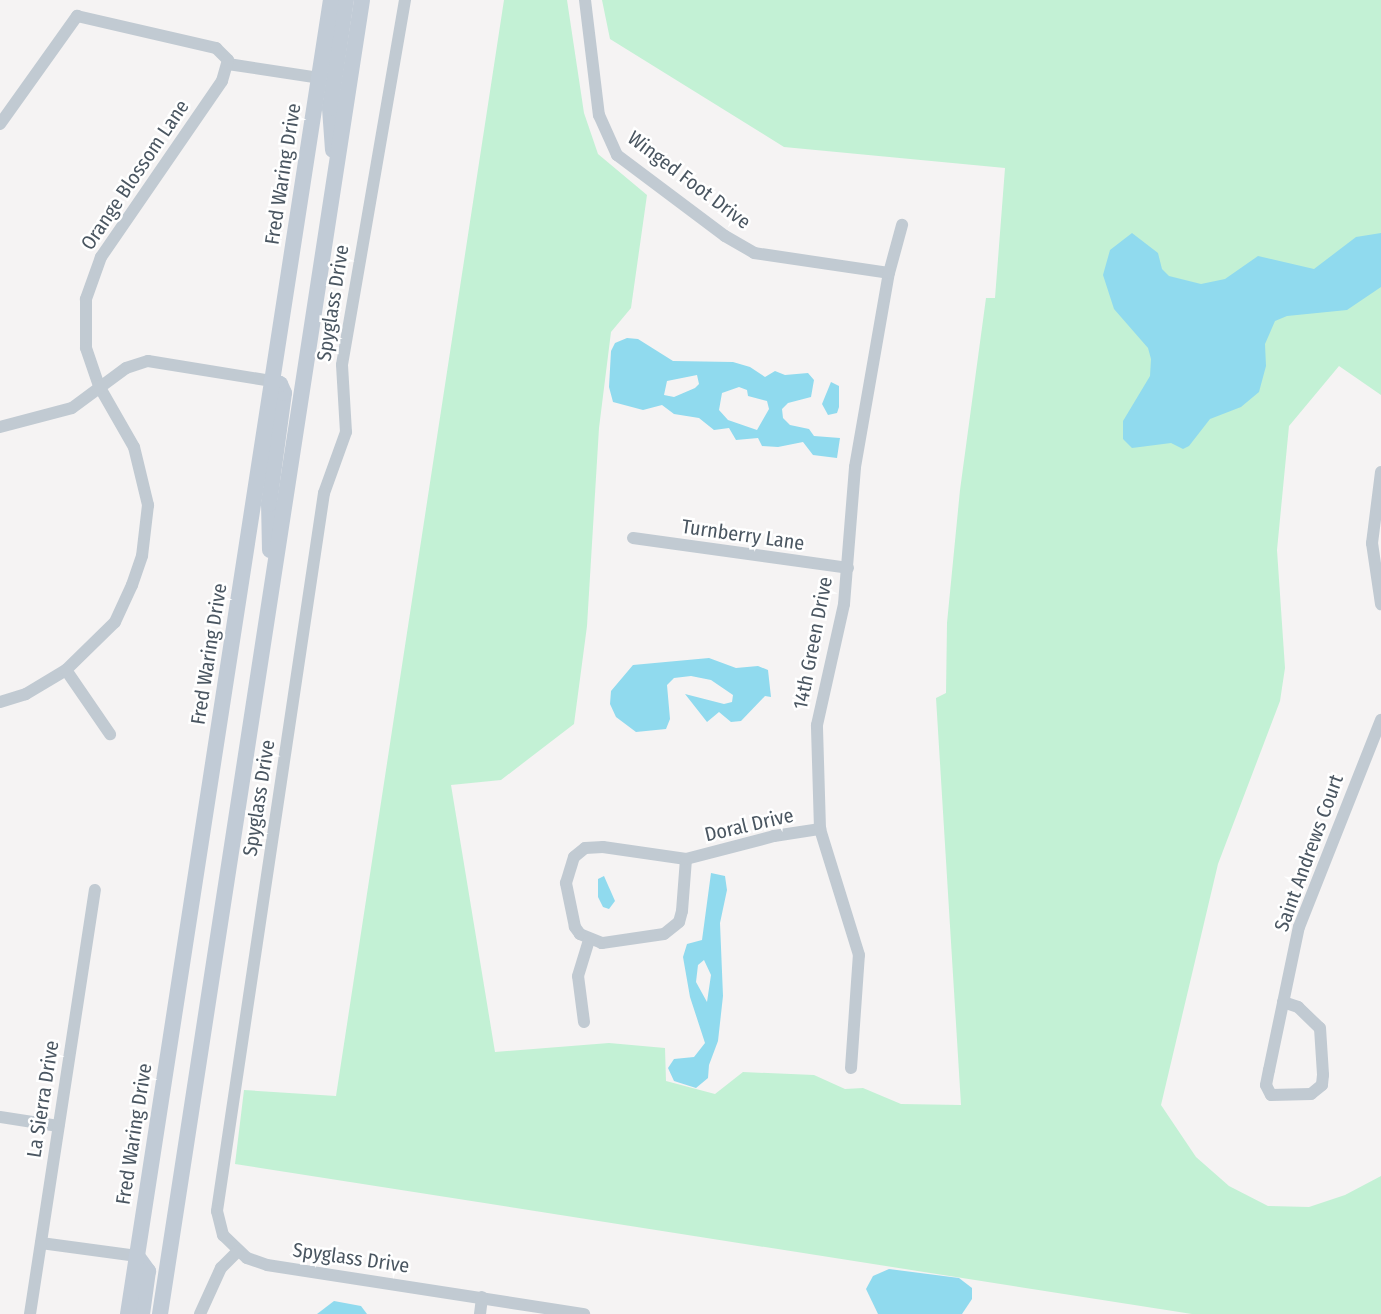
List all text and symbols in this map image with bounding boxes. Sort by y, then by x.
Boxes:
street label: Orange Blossom Lane [76,95,194,255]
street label: Fred Waring Drive [260,102,306,246]
street label: Winged Foot Drive [623,126,755,234]
street label: Spyglass Drive [312,243,354,363]
street label: Turnberry Lane [680,515,806,555]
street label: 14th Green Drive [788,575,838,711]
street label: Fred Waring Drive [186,582,232,726]
street label: Spyglass Drive [238,738,280,858]
street label: Saint Andrews Court [1269,771,1349,935]
street label: Doral Drive [702,803,796,847]
street label: La Sierra Drive [22,1039,64,1159]
street label: Fred Waring Drive [111,1062,157,1206]
street label: Spyglass Drive [291,1238,411,1278]

